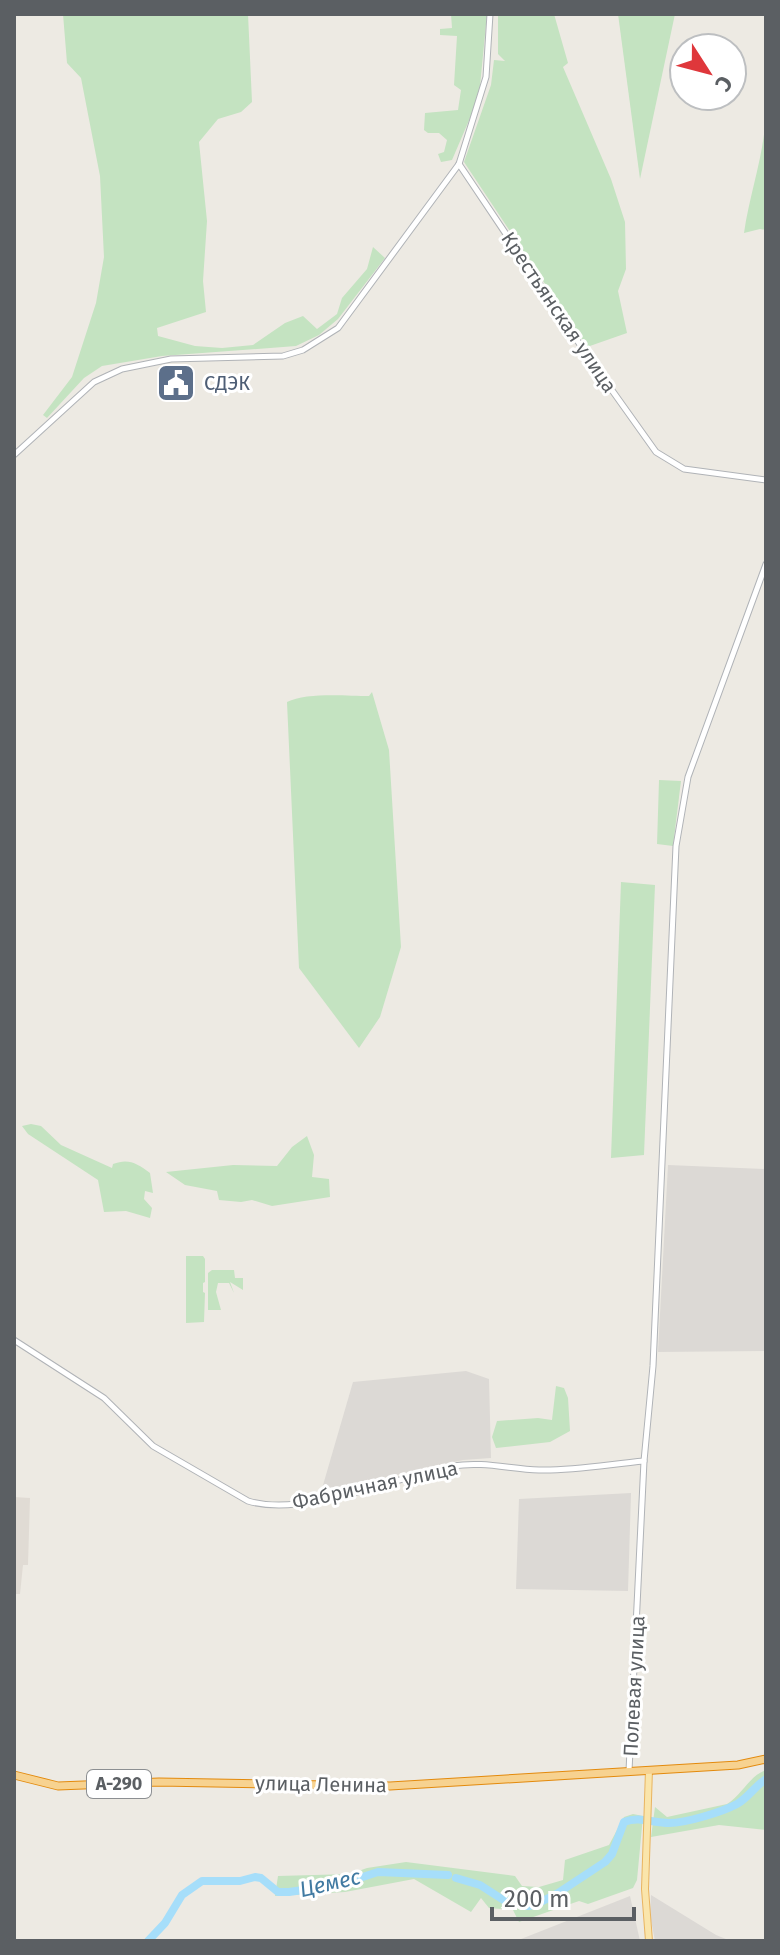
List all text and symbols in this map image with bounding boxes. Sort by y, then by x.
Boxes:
north arrow [668,32,748,112]
text: С [709,70,738,97]
street label: Крестьянская улица [496,227,622,397]
public building icon: СДЭК [155,362,197,404]
place label: СДЭК [204,371,250,395]
street label: Фабричная улица [290,1456,460,1514]
street label: Полевая улица [618,1615,650,1757]
road number: А-290 [87,1770,151,1798]
street label: улица Ленина [255,1771,387,1797]
water label: Цемес [297,1863,364,1903]
scale bar [492,1871,634,1921]
text: 200 m [504,1885,570,1913]

